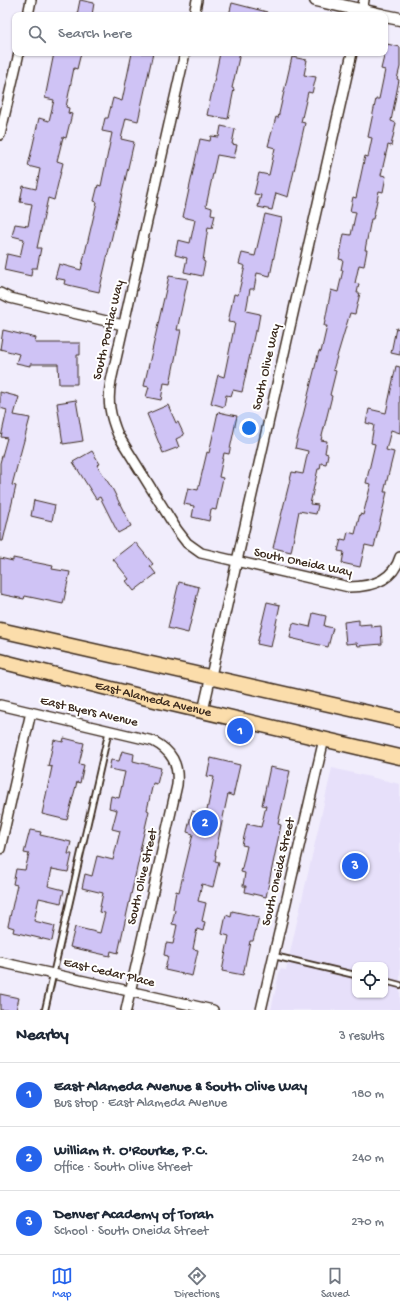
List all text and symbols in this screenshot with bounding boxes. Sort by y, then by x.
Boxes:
search box [12,12,388,56]
icon: search [26,23,48,45]
text: Search here [58,25,132,43]
street label: South Pontiac Way [90,278,128,381]
street label: South Olive Way [250,322,284,412]
your location [239,418,259,438]
street label: South Oneida Way [252,545,354,581]
street label: East Alameda Avenue [94,678,213,720]
street label: East Byers Avenue [39,693,140,731]
pin: 1 [227,716,253,746]
pin: 2 [192,808,218,838]
street label: South Oneida Street [259,815,299,927]
street label: South Olive Street [125,826,162,926]
pin: 3 [342,851,368,881]
street label: East Cedar Place [62,955,156,991]
map controls [352,962,388,998]
button: locate [352,962,388,998]
text: Nearby [16,1026,69,1046]
text: 3 results [339,1029,384,1044]
text: East Alameda Avenue & South Olive Way [54,1078,307,1096]
text: 1 [26,1087,32,1102]
text: 180 m [352,1087,384,1102]
text: Bus stop · East Alameda Avenue [54,1096,227,1111]
text: William H. O'Rourke, P.C. [54,1142,209,1160]
text: 2 [26,1151,32,1166]
text: 240 m [352,1151,384,1166]
text: Office · South Olive Street [54,1160,192,1175]
text: Denver Academy of Torah [54,1206,213,1224]
text: 3 [26,1215,32,1230]
text: 270 m [351,1215,384,1230]
text: School · South Oneida Street [54,1224,208,1239]
tab: Map [51,1265,73,1301]
tab: Directions [175,1265,219,1301]
tab: Saved [321,1265,349,1301]

